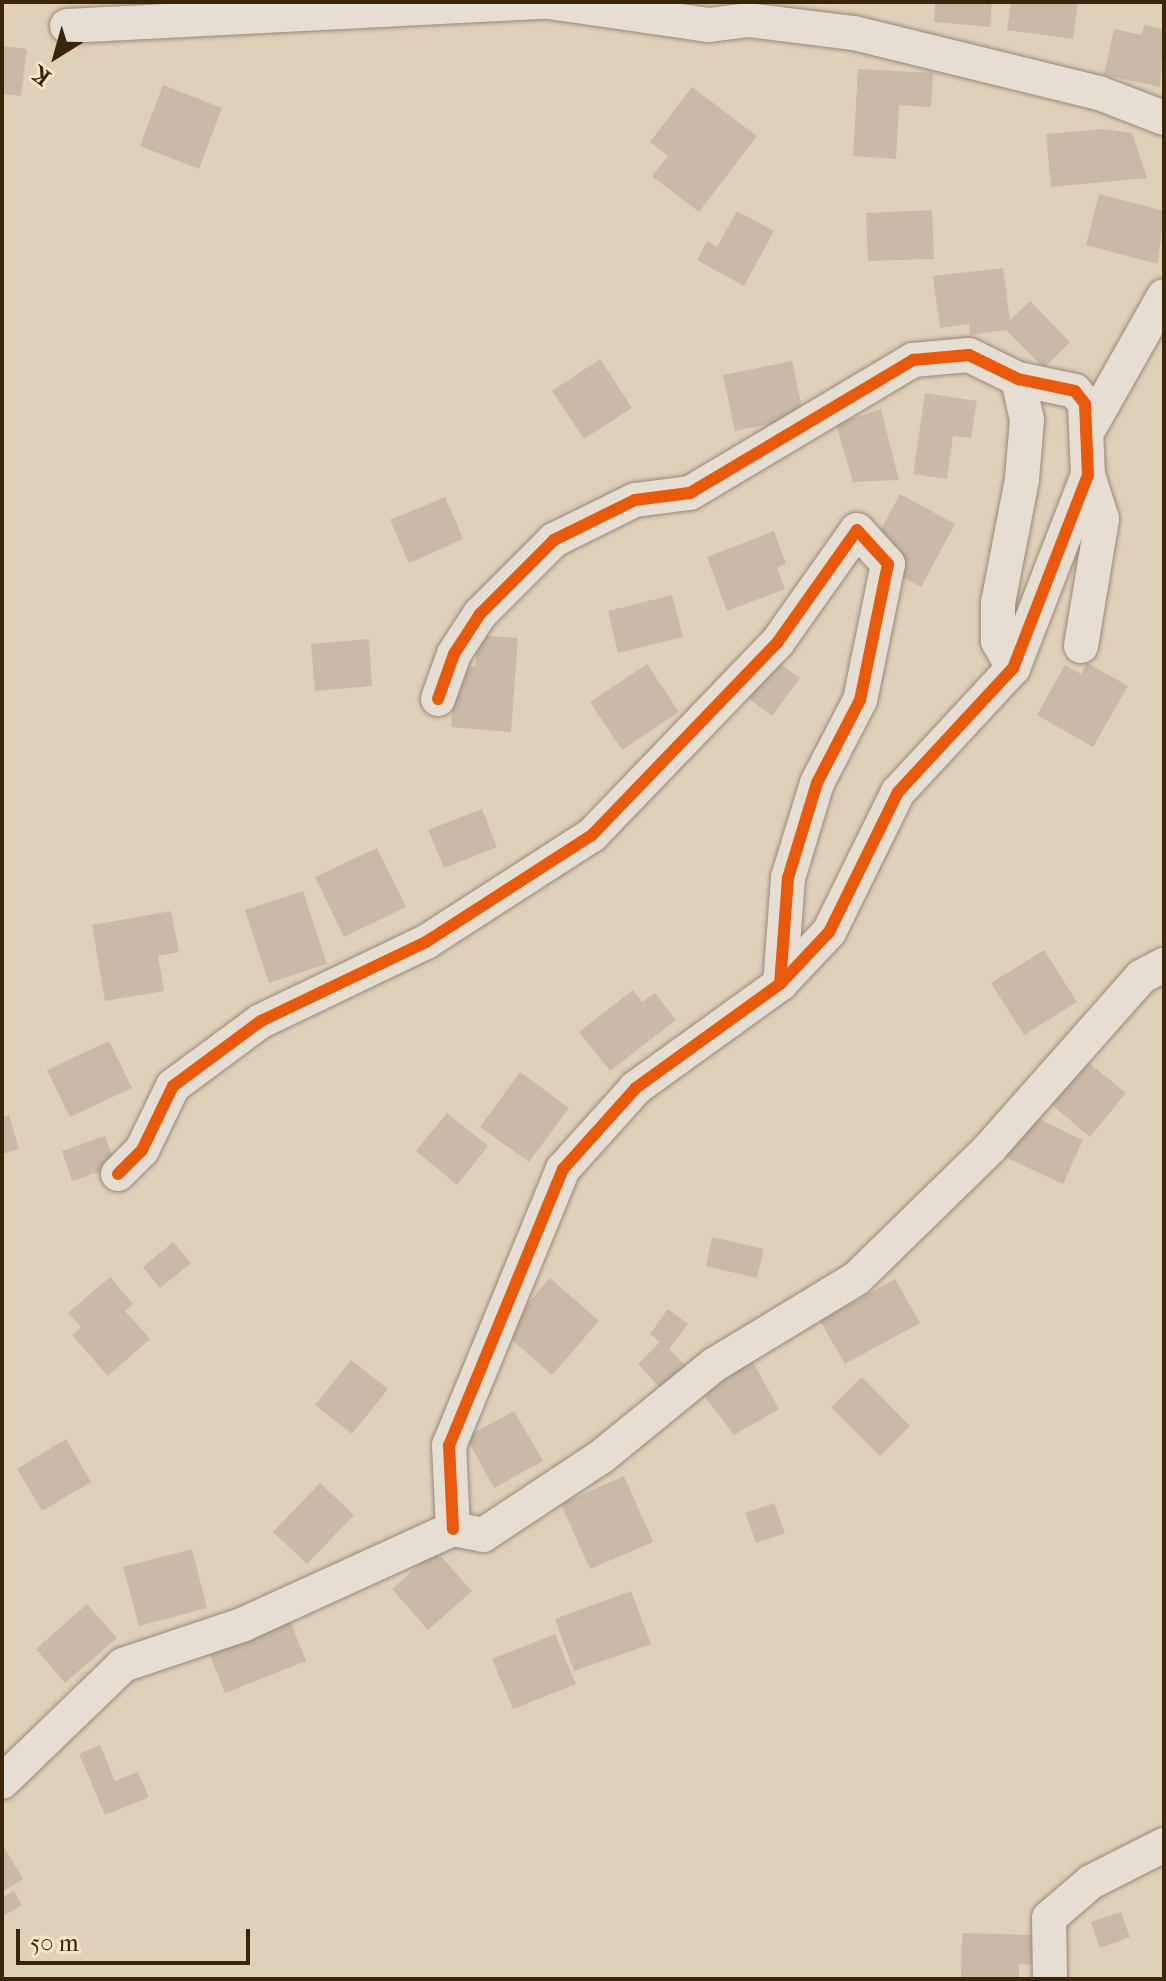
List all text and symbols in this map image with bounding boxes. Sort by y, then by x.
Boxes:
north arrow [16,16,96,96]
text: K [27,60,56,90]
scale bar [20,1913,254,1963]
text: 50 m [30,1929,79,1957]

